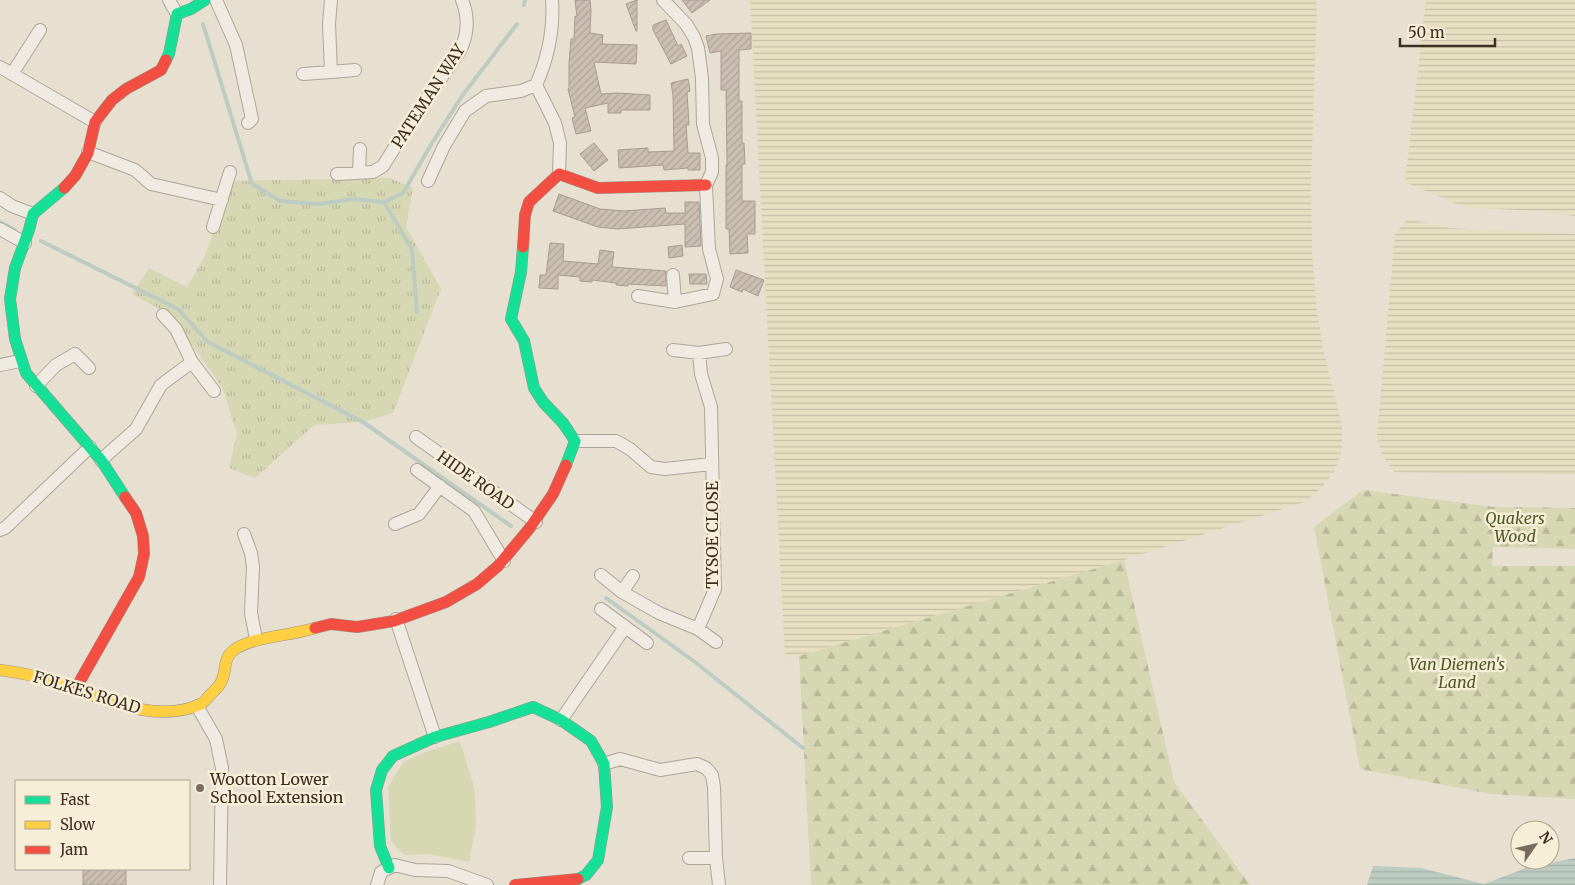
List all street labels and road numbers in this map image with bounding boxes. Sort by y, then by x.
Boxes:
street label: PATEMAN WAY [387,40,469,152]
street label: HIDE ROAD [433,446,519,514]
street label: TYSOE CLOSE [702,480,722,589]
street label: FOLKES ROAD [31,666,143,718]

